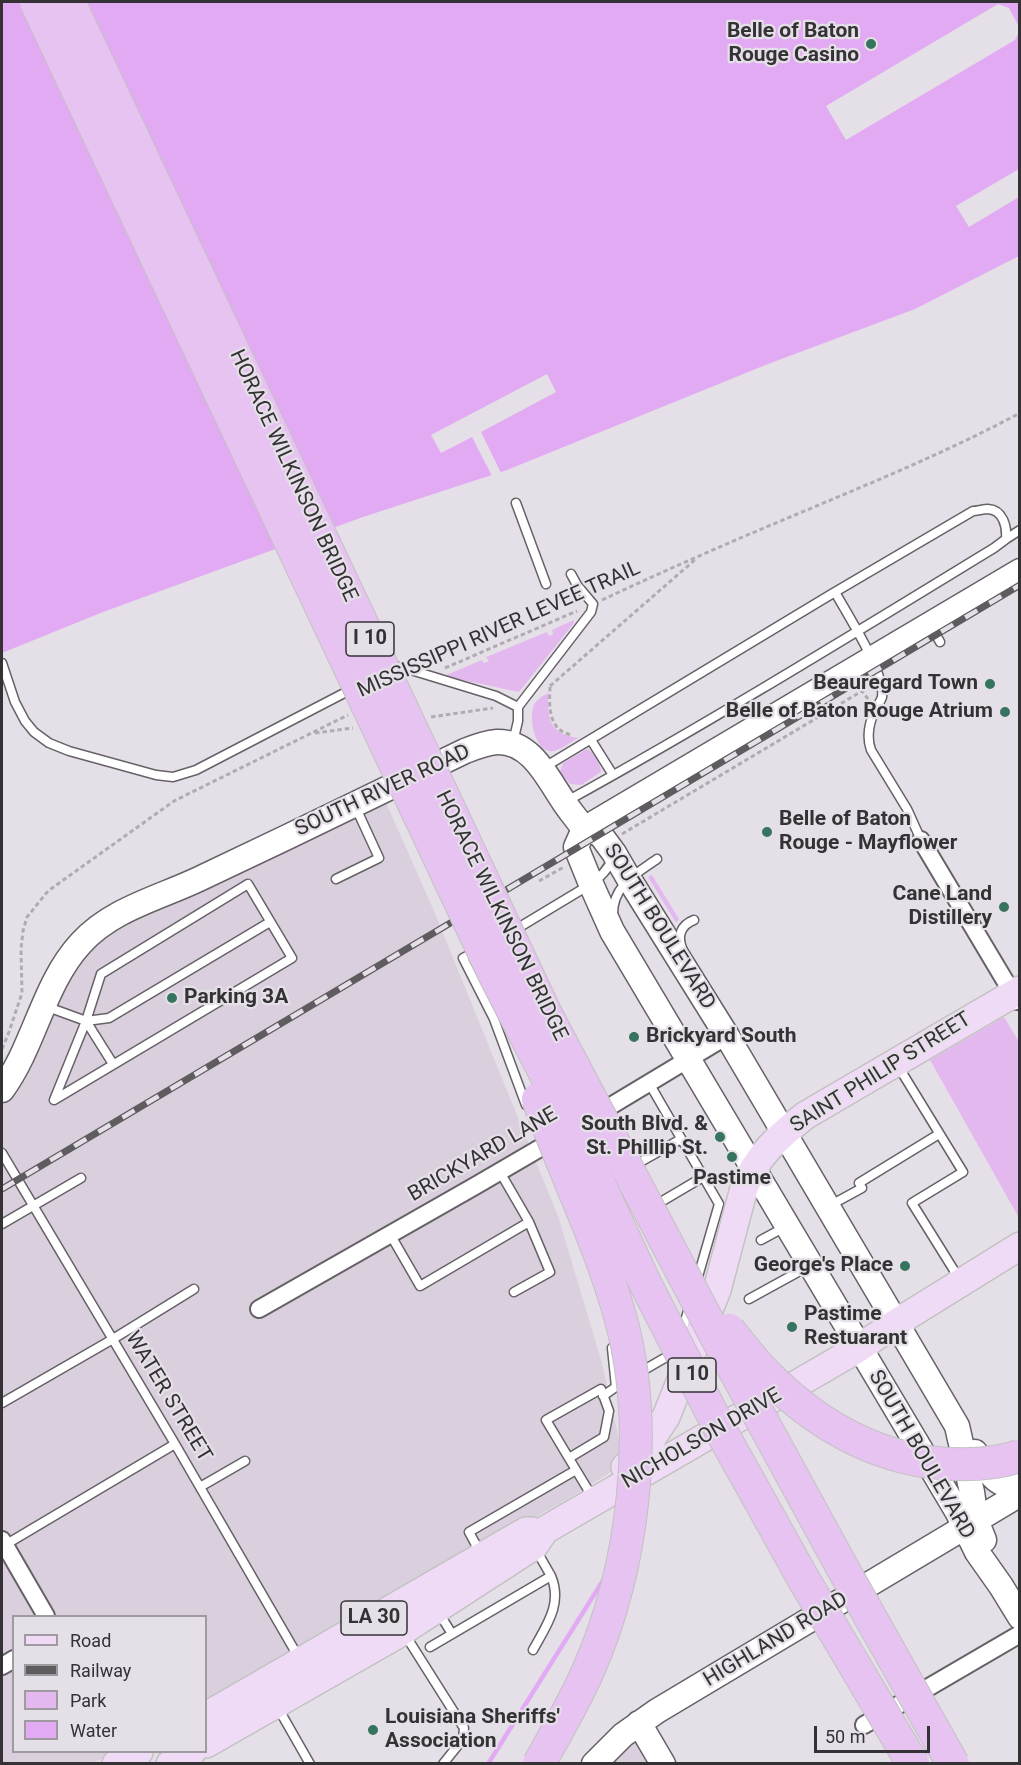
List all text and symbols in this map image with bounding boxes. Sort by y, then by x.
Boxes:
place label: Belle of Baton Rouge Casino [727,19,859,69]
marker: Belle of Baton Rouge Casino [864,37,878,51]
street label: HORACE WILKINSON BRIDGE [223,346,363,606]
street label: MISSISSIPPI RIVER LEVEE TRAIL [354,556,644,704]
road number: I 10 [346,622,394,656]
place label: Beauregard Town [813,671,978,697]
marker: Beauregard Town [983,677,997,691]
place label: Belle of Baton Rouge Atrium [726,699,993,725]
marker: Belle of Baton Rouge Atrium [998,705,1012,719]
street label: SOUTH RIVER ROAD [292,739,474,843]
street label: HORACE WILKINSON BRIDGE [429,787,573,1045]
place label: Belle of Baton Rouge - Mayflower [779,807,957,857]
marker: Belle of Baton Rouge - Mayflower [760,825,774,839]
street label: SOUTH BOULEVARD [598,839,720,1015]
place label: Cane Land Distillery [892,882,992,932]
marker: Cane Land Distillery [997,900,1011,914]
place label: Parking 3A [184,985,288,1011]
marker: Parking 3A [165,991,179,1005]
street label: SAINT PHILIP STREET [786,1007,976,1139]
place label: Brickyard South [646,1024,796,1050]
marker: Brickyard South [627,1030,641,1044]
street label: BRICKYARD LANE [404,1102,562,1208]
place label: South Blvd. & St. Phillip St. [581,1112,708,1162]
marker: South Blvd. & St. Phillip St. [713,1130,727,1144]
marker: Pastime [725,1150,739,1164]
place label: Pastime [693,1166,771,1192]
place label: George's Place [754,1253,893,1279]
marker: George's Place [898,1259,912,1273]
place label: Pastime Restuarant [804,1302,907,1352]
marker: Pastime Restuarant [785,1320,799,1334]
street label: WATER STREET [119,1327,217,1467]
road number: I 10 [668,1358,716,1392]
street label: SOUTH BOULEVARD [862,1366,980,1544]
street label: NICHOLSON DRIVE [618,1383,786,1495]
street label: HIGHLAND ROAD [699,1587,853,1693]
road number: LA 30 [341,1601,407,1635]
legend [12,1615,207,1753]
text: Road [70,1630,111,1651]
text: Railway [70,1660,131,1681]
text: Park [70,1690,106,1711]
place label: Louisiana Sheriffs' Association [385,1705,560,1755]
scale bar [817,1714,932,1752]
text: Water [70,1720,117,1741]
marker: Louisiana Sheriffs' Association [366,1723,380,1737]
text: 50 m [825,1726,865,1747]

